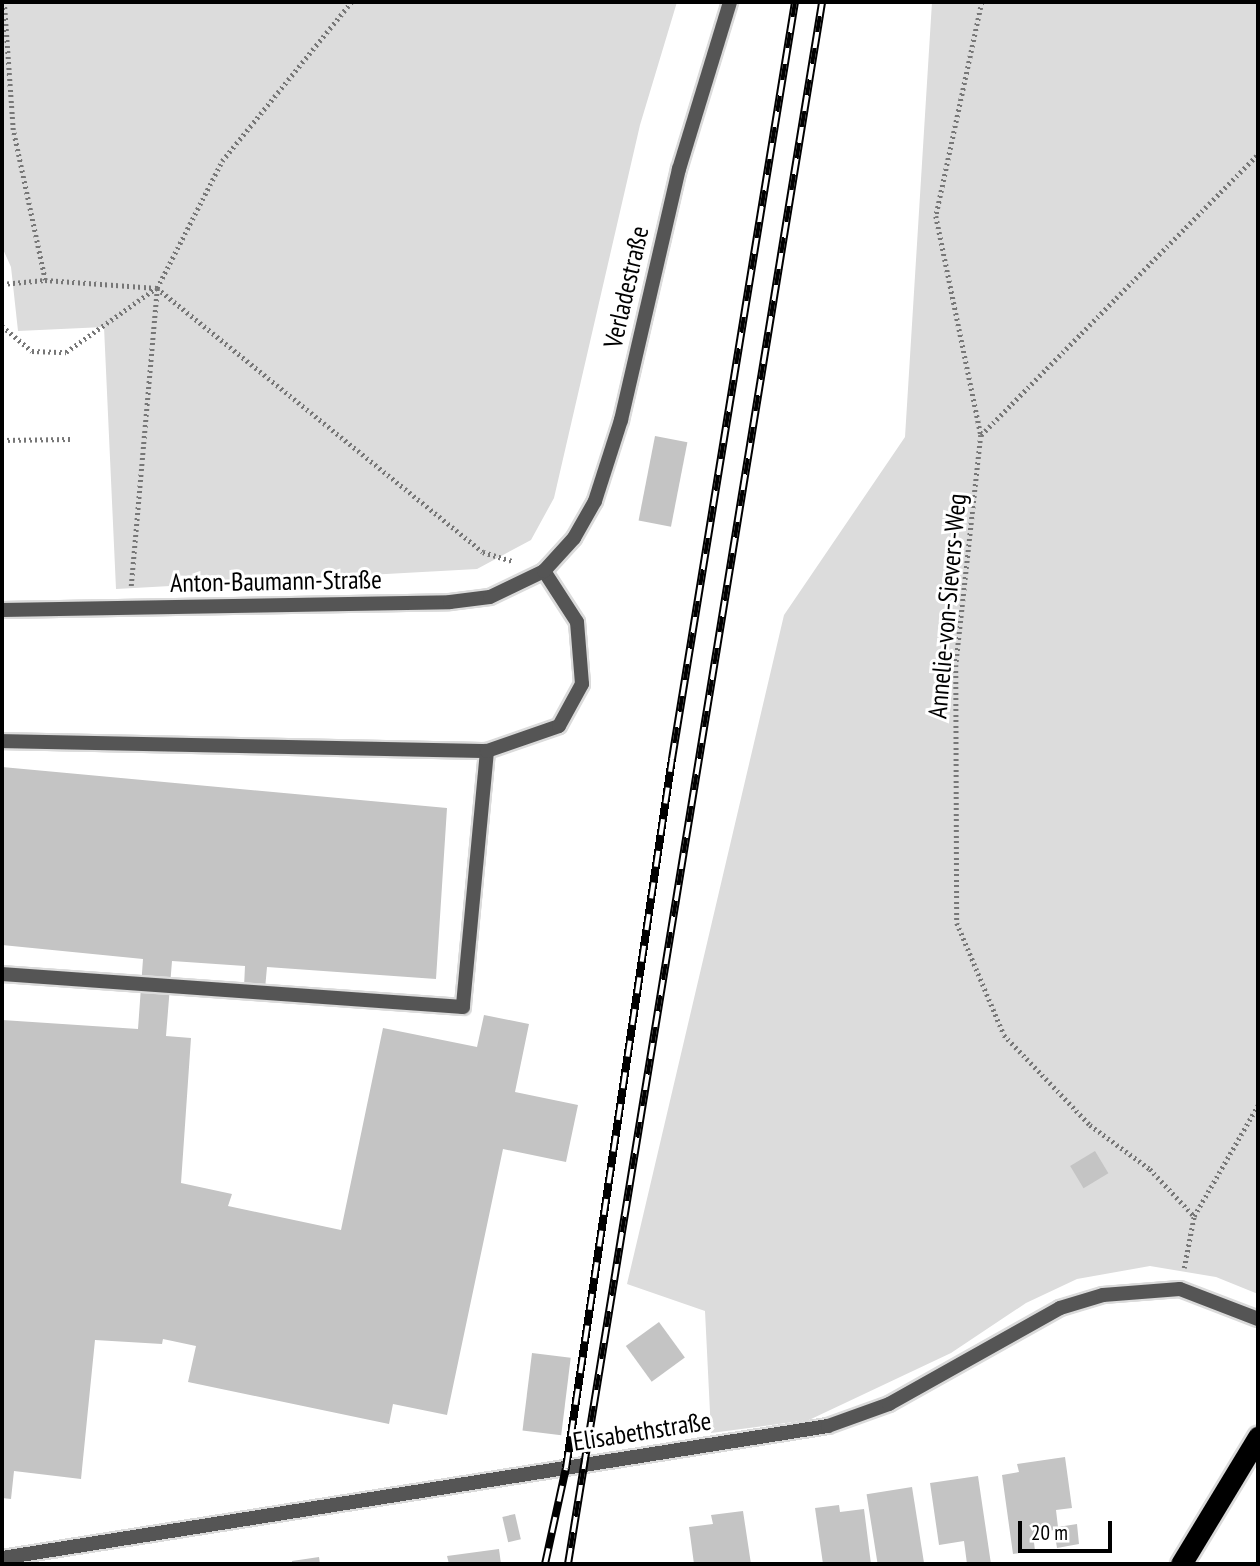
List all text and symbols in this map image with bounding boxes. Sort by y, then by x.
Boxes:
street label: Verladestraße [597,223,655,351]
street label: Annelie-von-Sievers-Weg [922,492,972,720]
street label: Anton-Baumann-Straße [170,564,382,598]
street label: Elisabethstraße [571,1405,713,1457]
scale bar [1022,1506,1116,1550]
text: 20 m [1031,1519,1068,1546]

